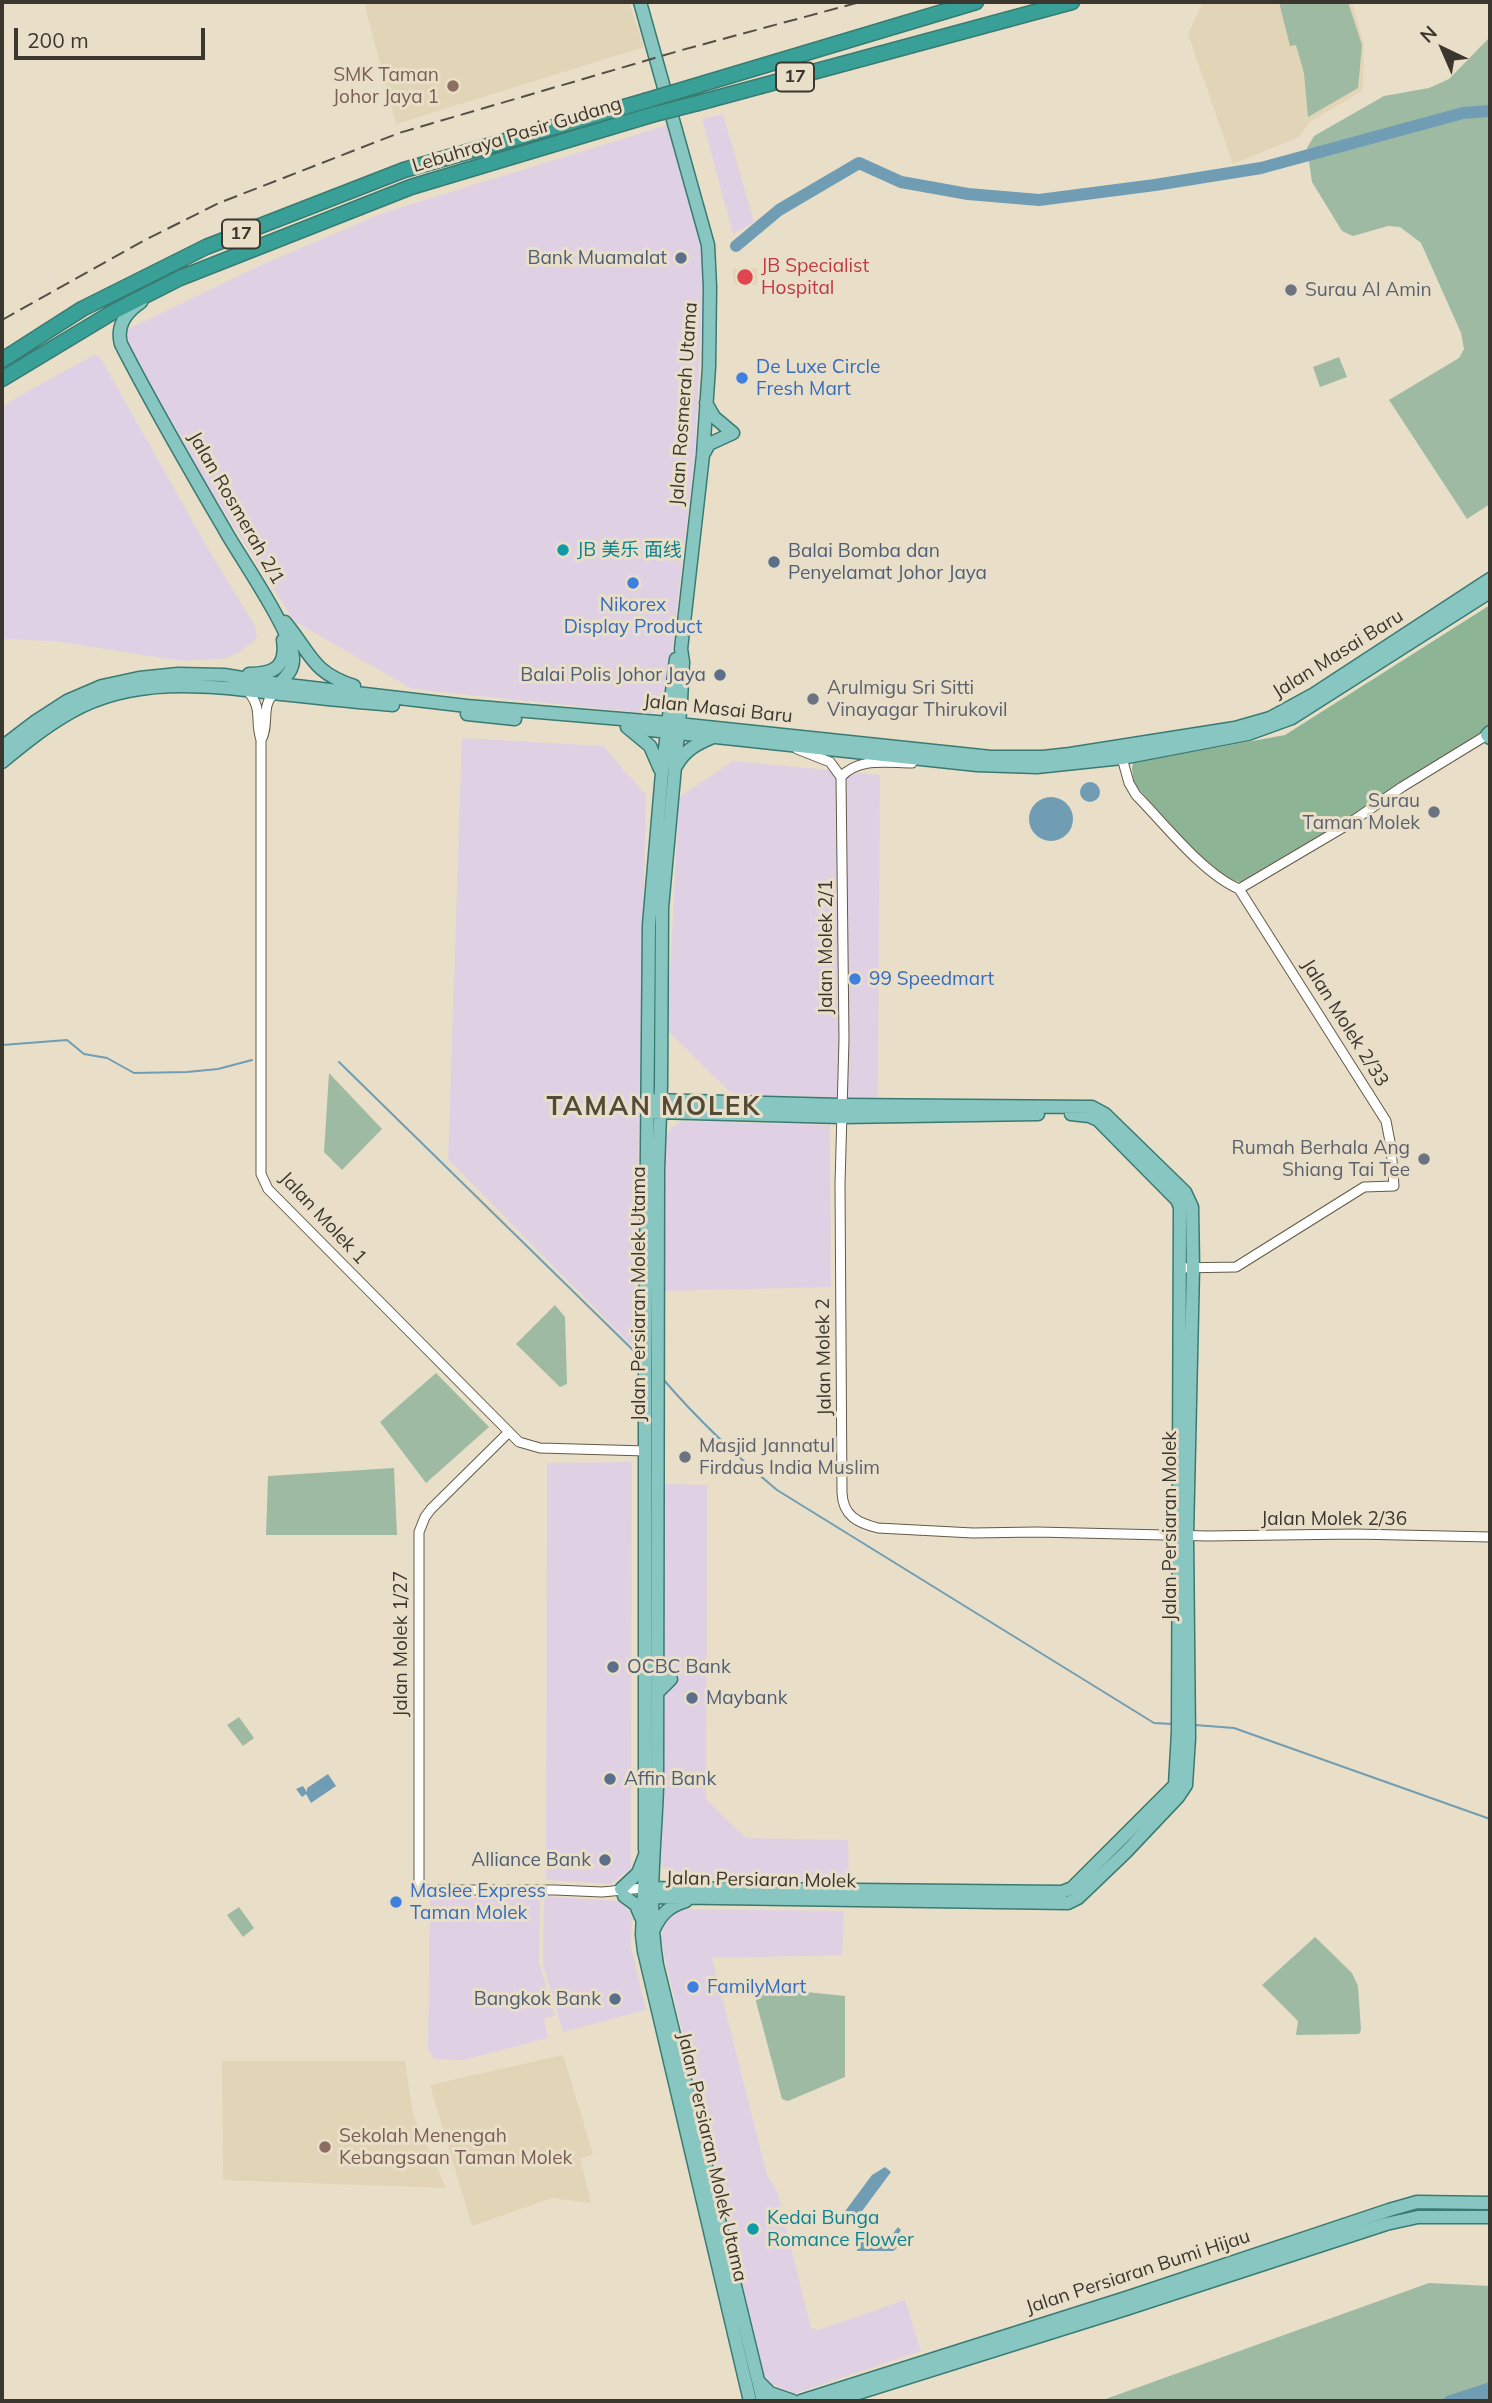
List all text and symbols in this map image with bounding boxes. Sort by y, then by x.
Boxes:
scale bar [18,14,208,58]
north arrow [1408,14,1478,84]
text: N [1415,20,1442,48]
text: 200 m [27,27,89,53]
road number: 17 [776,62,814,92]
place label: SMK Taman Johor Jaya 1 [333,64,439,108]
marker: SMK Taman Johor Jaya 1 [445,78,461,94]
street label: Lebuhraya Pasir Gudang [410,92,624,178]
road number: 17 [222,220,260,248]
place label: Bank Muamalat [527,247,667,269]
marker: Bank Muamalat [673,250,689,266]
place label: JB Specialist Hospital [761,255,869,299]
marker: JB Specialist Hospital [735,267,755,287]
place label: Surau Al Amin [1305,279,1432,301]
marker: Surau Al Amin [1283,282,1299,298]
street label: Jalan Rosmerah Utama [666,301,702,507]
place label: De Luxe Circle Fresh Mart [756,356,880,400]
marker: De Luxe Circle Fresh Mart [734,370,750,386]
street label: Jalan Rosmerah 2/1 [183,428,289,588]
place label: JB 美乐 面线 [577,539,682,561]
place label: Balai Bomba dan Penyelamat Johor Jaya [788,540,987,584]
marker: JB 美乐 面线 [555,542,571,558]
marker: Balai Bomba dan Penyelamat Johor Jaya [766,554,782,570]
marker: Nikorex Display Product [625,575,641,591]
place label: Nikorex Display Product [564,594,702,638]
street label: Jalan Masai Baru [1268,605,1408,703]
place label: Balai Polis Johor Jaya [520,664,706,686]
marker: Balai Polis Johor Jaya [712,667,728,683]
place label: Arulmigu Sri Sitti Vinayagar Thirukovil [827,677,1008,721]
street label: Jalan Masai Baru [642,690,794,728]
marker: Arulmigu Sri Sitti Vinayagar Thirukovil [805,691,821,707]
place label: Surau Taman Molek [1303,790,1420,834]
marker: Surau Taman Molek [1426,804,1442,820]
street label: Jalan Molek 2/1 [815,880,837,1014]
street label: Jalan Molek 2/33 [1297,955,1393,1091]
place label: 99 Speedmart [869,968,994,990]
marker: 99 Speedmart [847,971,863,987]
district label: TAMAN MOLEK [548,1091,760,1123]
place label: Rumah Berhala Ang Shiang Tai Tee [1232,1137,1410,1181]
marker: Rumah Berhala Ang Shiang Tai Tee [1416,1151,1432,1167]
street label: Jalan Persiaran Molek Utama [628,1166,650,1422]
street label: Jalan Molek 1 [274,1167,372,1269]
street label: Jalan Molek 2 [812,1298,836,1416]
street label: Jalan Persiaran Molek [1159,1431,1181,1621]
place label: Masjid Jannatul Firdaus India Muslim [699,1435,880,1479]
marker: Masjid Jannatul Firdaus India Muslim [677,1449,693,1465]
street label: Jalan Molek 2/36 [1261,1508,1407,1530]
street label: Jalan Molek 1/27 [390,1571,412,1717]
place label: OCBC Bank [627,1656,731,1678]
marker: OCBC Bank [605,1659,621,1675]
place label: Maybank [706,1687,787,1709]
marker: Maybank [684,1690,700,1706]
place label: Affin Bank [624,1768,716,1790]
marker: Affin Bank [602,1771,618,1787]
place label: Alliance Bank [471,1849,591,1871]
marker: Alliance Bank [597,1852,613,1868]
street label: Jalan Persiaran Molek [666,1867,856,1893]
place label: Maslee Express Taman Molek [410,1880,546,1924]
marker: Maslee Express Taman Molek [388,1894,404,1910]
place label: FamilyMart [707,1976,806,1998]
marker: FamilyMart [685,1979,701,1995]
place label: Bangkok Bank [474,1988,601,2010]
marker: Bangkok Bank [607,1991,623,2007]
street label: Jalan Persiaran Molek Utama [672,2030,752,2284]
place label: Sekolah Menengah Kebangsaan Taman Molek [339,2125,572,2169]
marker: Sekolah Menengah Kebangsaan Taman Molek [317,2139,333,2155]
place label: Kedai Bunga Romance Flower [767,2207,914,2251]
marker: Kedai Bunga Romance Flower [745,2221,761,2237]
street label: Jalan Persiaran Bumi Hijau [1023,2225,1253,2319]

